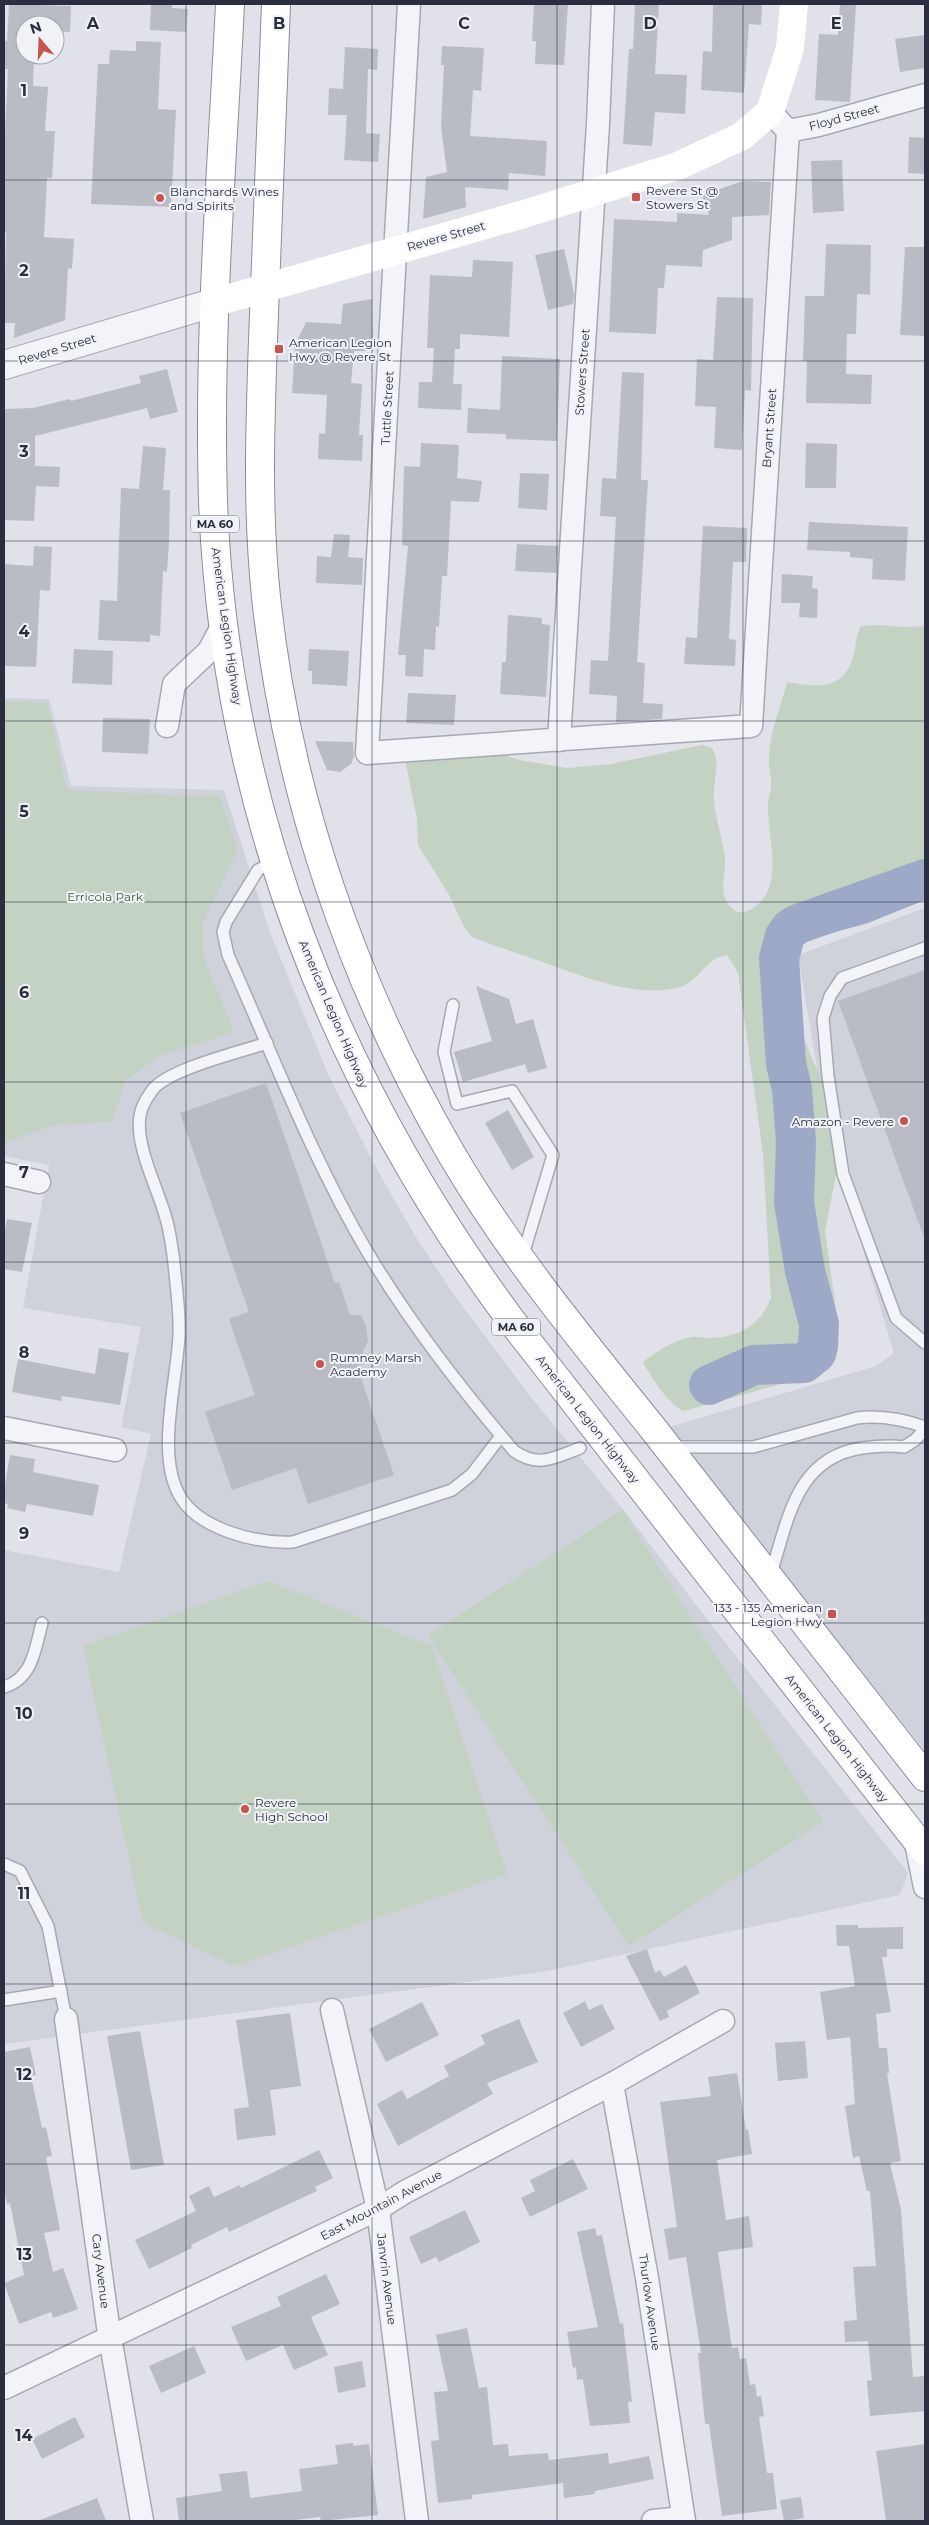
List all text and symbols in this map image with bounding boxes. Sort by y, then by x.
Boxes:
text: A [86,14,100,33]
text: B [273,14,285,33]
text: C [458,14,470,33]
text: D [643,14,657,33]
text: E [831,14,841,33]
north arrow [15,15,65,65]
text: N [27,17,44,38]
text: 1 [21,81,27,100]
street label: Floyd Street [807,100,881,134]
place label: Revere St @ Stowers St [646,183,718,212]
place label: Blanchards Wines and Spirits [170,184,279,213]
marker: Revere St @ Stowers St [630,191,642,203]
marker: Blanchards Wines and Spirits [154,192,166,204]
street label: Revere Street [405,218,487,254]
text: 2 [19,261,29,280]
street label: Stowers Street [571,328,593,416]
street label: Revere Street [16,330,98,368]
place label: American Legion Hwy @ Revere St [289,335,392,364]
marker: American Legion Hwy @ Revere St [273,343,285,355]
street label: Tuttle Street [378,370,396,445]
street label: Bryant Street [759,388,779,468]
text: 3 [18,442,29,461]
road number: MA 60 [191,516,239,532]
street label: American Legion Highway [209,546,246,706]
text: 4 [18,622,30,641]
text: 5 [19,802,29,821]
park label: Erricola Park [67,889,144,904]
street label: American Legion Highway [296,938,372,1091]
text: 6 [19,983,29,1002]
place label: Amazon - Revere [792,1114,894,1129]
marker: Amazon - Revere [898,1115,910,1127]
text: 7 [19,1163,29,1182]
road number: MA 60 [492,1318,540,1335]
text: 8 [19,1343,29,1362]
place label: Rumney Marsh Academy [330,1350,422,1379]
street label: American Legion Highway [533,1352,643,1487]
marker: Rumney Marsh Academy [314,1358,326,1370]
text: 9 [19,1524,29,1543]
place label: 133 - 135 American Legion Hwy [714,1600,822,1629]
marker: 133 - 135 American Legion Hwy [826,1608,838,1620]
street label: American Legion Highway [782,1671,892,1806]
text: 10 [15,1704,33,1723]
place label: Revere High School [255,1795,328,1824]
marker: Revere High School [239,1803,251,1815]
text: 11 [18,1884,30,1903]
text: 12 [16,2065,32,2084]
street label: East Mountain Avenue [318,2167,444,2243]
street label: Janvrin Avenue [374,2231,400,2326]
street label: Cary Avenue [89,2233,113,2309]
text: 13 [16,2245,32,2264]
street label: Thurlow Avenue [636,2253,664,2351]
text: 14 [15,2426,33,2445]

